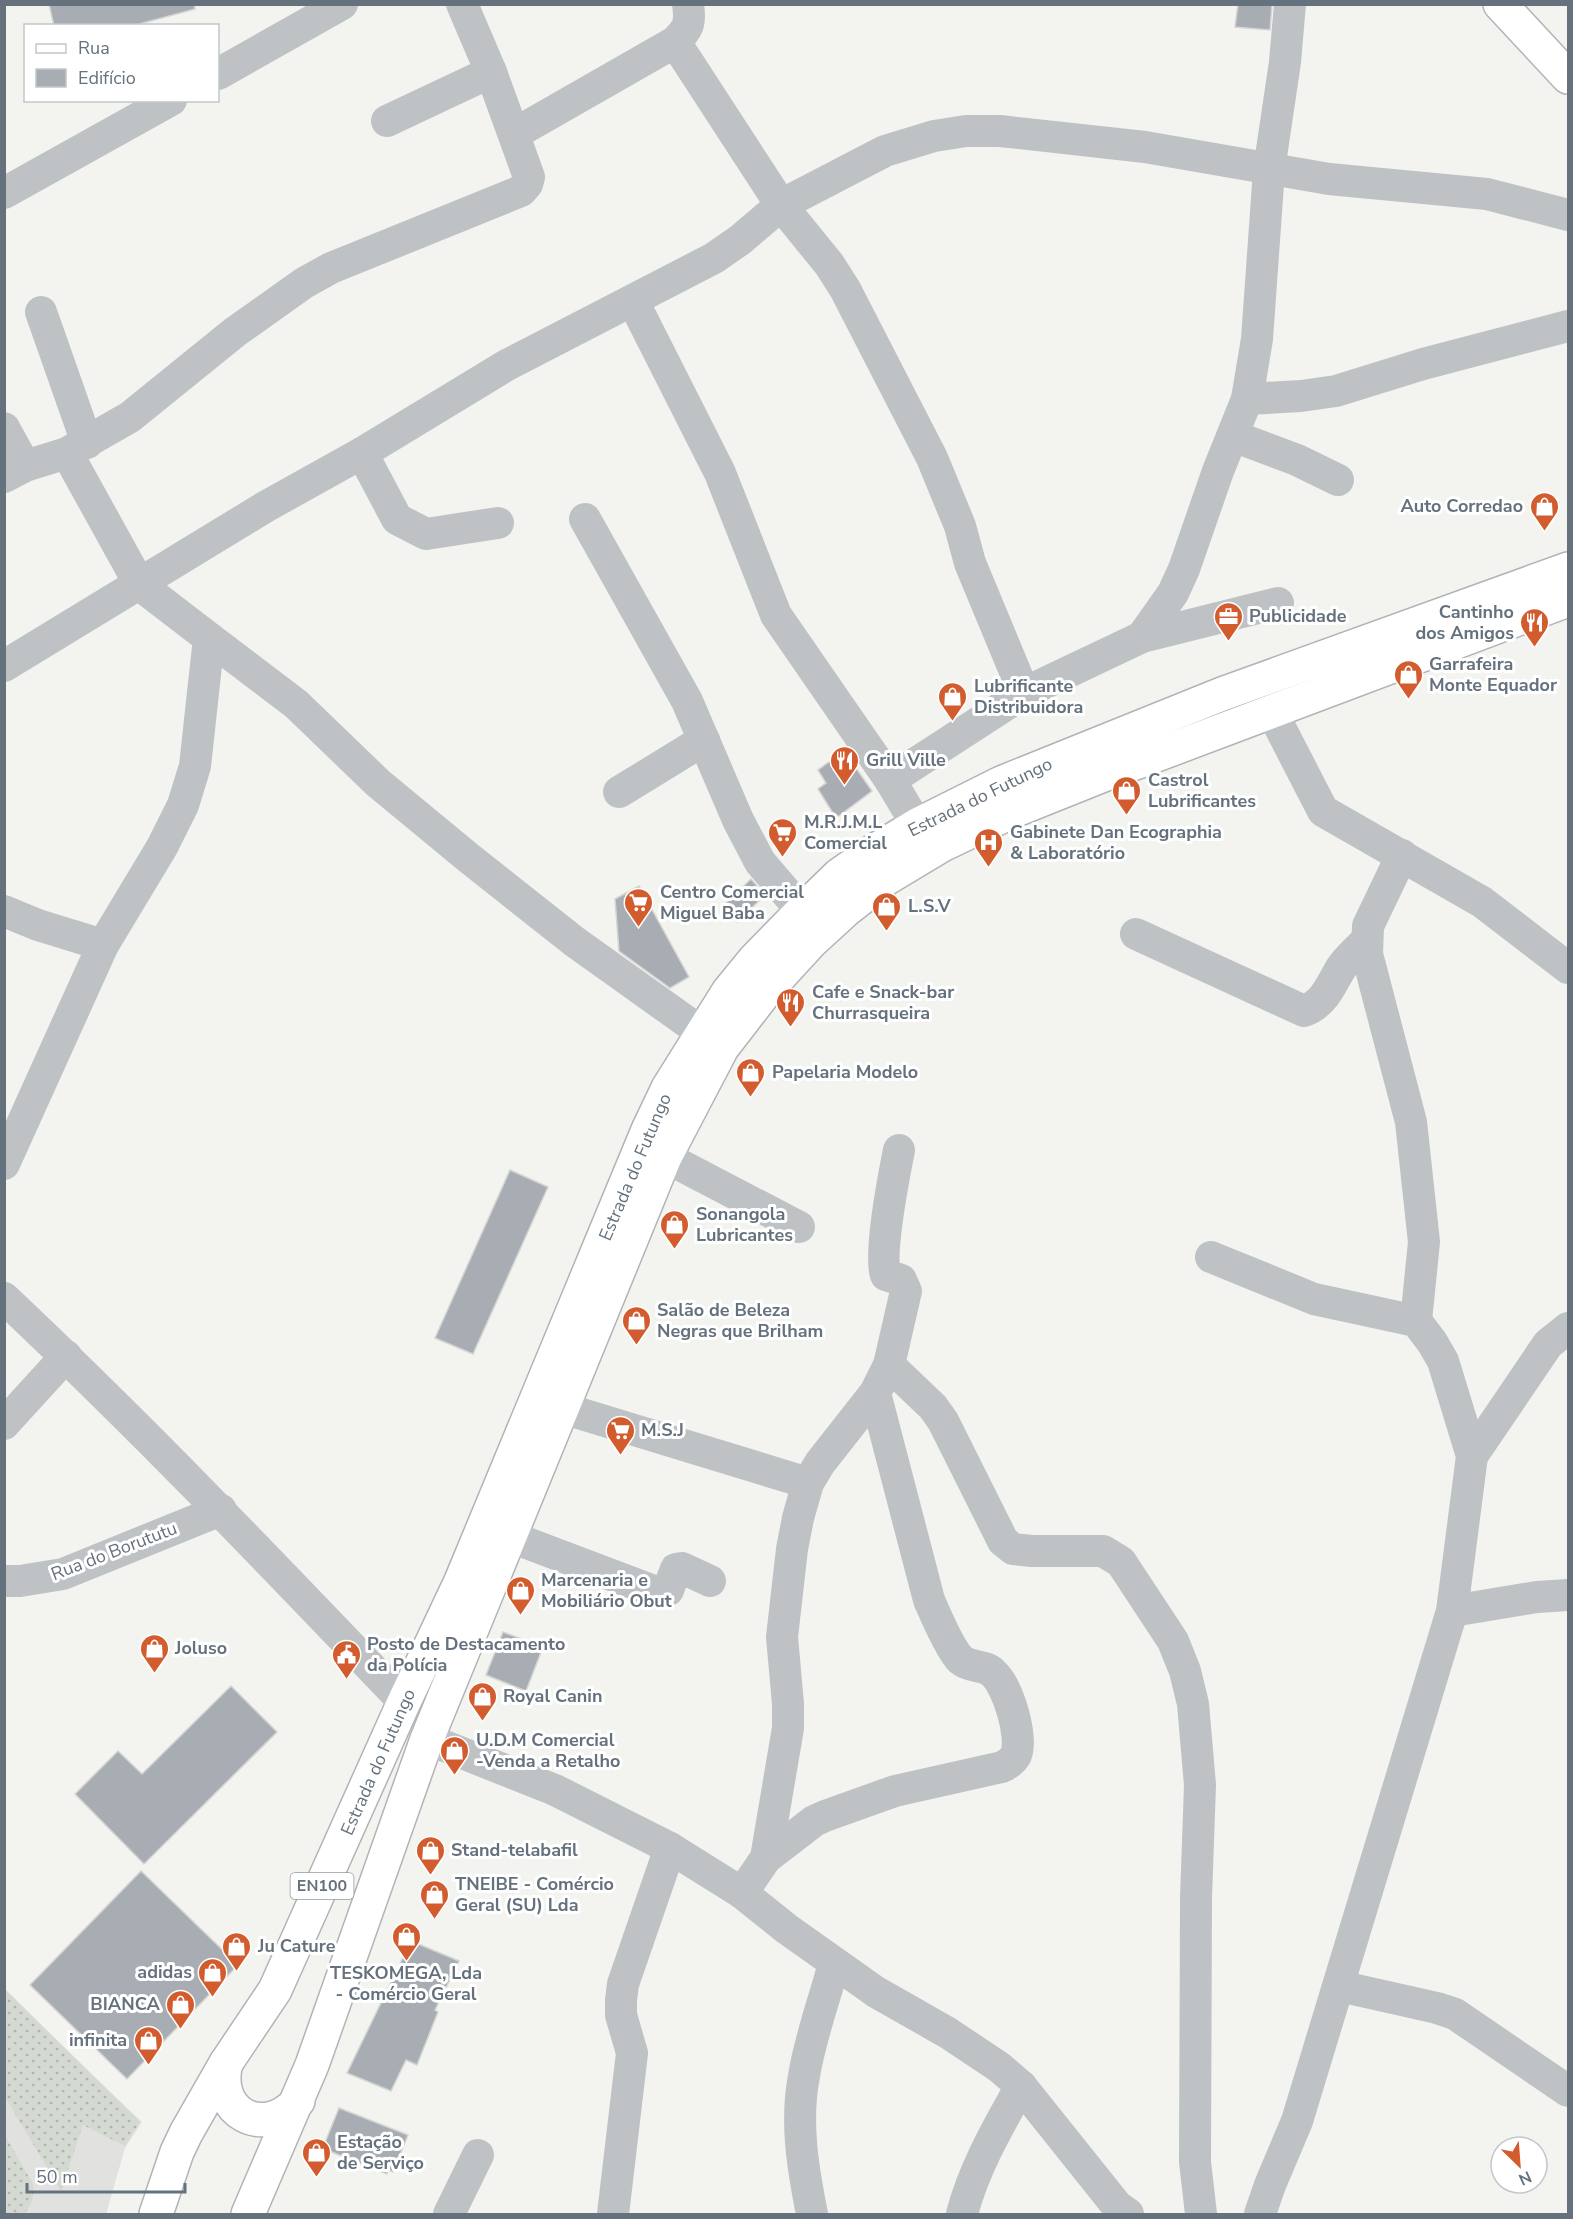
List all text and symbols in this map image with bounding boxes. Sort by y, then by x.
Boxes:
legend [24,24,219,102]
text: Rua [78,36,110,60]
text: Edifício [78,66,136,90]
shop icon: Auto Corredao [1528,490,1560,532]
place label: Auto Corredao [1400,494,1523,518]
office icon: Publicidade [1212,600,1244,642]
place label: Cantinho dos Amigos [1415,600,1514,645]
place label: Publicidade [1249,604,1347,628]
restaurant icon: Cantinho dos Amigos [1519,606,1551,648]
place label: Garrafeira Monte Equador [1429,652,1557,697]
shop icon: Garrafeira Monte Equador [1392,658,1424,700]
place label: Lubrificante Distribuidora [974,674,1083,719]
shop icon: Lubrificante Distribuidora [937,680,969,722]
restaurant icon: Grill Ville [829,744,861,786]
place label: Grill Ville [866,748,946,772]
street label: Estrada do Futungo [904,752,1056,842]
place label: Castrol Lubrificantes [1148,768,1256,813]
shop icon: Castrol Lubrificantes [1111,774,1143,816]
place label: M.R.J.M.L Comercial [804,810,887,855]
supermarket icon: M.R.J.M.L Comercial [767,816,799,858]
place label: Gabinete Dan Ecographia & Laboratório [1010,820,1222,865]
hospital icon: Gabinete Dan Ecographia & Laboratório [973,826,1005,868]
place label: Centro Comercial Miguel Baba [660,880,804,925]
supermarket icon: Centro Comercial Miguel Baba [623,886,655,928]
shop icon: L.S.V [871,890,903,932]
place label: L.S.V [908,894,952,918]
place label: Cafe e Snack-bar Churrasqueira [812,980,954,1025]
restaurant icon: Cafe e Snack-bar Churrasqueira [775,986,807,1028]
shop icon: Papelaria Modelo [735,1056,767,1098]
place label: Papelaria Modelo [772,1060,918,1084]
street label: Estrada do Futungo [593,1090,677,1244]
place label: Sonangola Lubricantes [696,1202,793,1247]
shop icon: Sonangola Lubricantes [659,1208,691,1250]
place label: Salão de Beleza Negras que Brilham [657,1298,823,1343]
shop icon: Salão de Beleza Negras que Brilham [620,1304,652,1346]
supermarket icon: M.S.J [604,1414,636,1456]
place label: M.S.J [641,1418,684,1442]
street label: Rua do Borututu [48,1516,180,1586]
place label: Marcenaria e Mobiliário Obut [541,1568,672,1613]
shop icon: Marcenaria e Mobiliário Obut [504,1574,536,1616]
shop icon: Joluso [138,1632,170,1674]
place label: Posto de Destacamento da Polícia [367,1632,565,1677]
place label: Joluso [174,1636,227,1660]
public building icon: Posto de Destacamento da Polícia [330,1638,362,1680]
shop icon: Royal Canin [466,1680,498,1722]
place label: Royal Canin [503,1684,602,1708]
street label: Estrada do Futungo [335,1685,421,1839]
place label: U.D.M Comercial -Venda a Retalho [476,1728,620,1773]
shop icon: U.D.M Comercial -Venda a Retalho [439,1734,471,1776]
shop icon: Stand-telabafil [414,1834,446,1876]
place label: Stand-telabafil [451,1838,578,1862]
place label: TNEIBE - Comércio Geral (SU) Lda [455,1872,614,1917]
road number: EN100 [290,1873,354,1899]
shop icon: TNEIBE - Comércio Geral (SU) Lda [418,1878,450,1920]
shop icon: TESKOMEGA, Lda - Comércio Geral [390,1920,422,1962]
shop icon: Ju Cature [221,1930,253,1972]
place label: Ju Cature [257,1934,336,1958]
shop icon: adidas [197,1956,229,1998]
place label: adidas [137,1960,192,1984]
place label: TESKOMEGA, Lda - Comércio Geral [330,1961,482,2006]
shop icon: BIANCA [165,1988,197,2030]
place label: BIANCA [90,1992,161,2016]
shop icon: infinita [132,2024,164,2066]
place label: infinita [69,2028,127,2052]
place label: Estação de Serviço [337,2130,424,2175]
north arrow [1489,2135,1549,2195]
shop icon: Estação de Serviço [300,2136,332,2178]
scale bar [27,2156,184,2194]
text: 50 m [36,2165,78,2189]
text: N [1515,2165,1535,2190]

